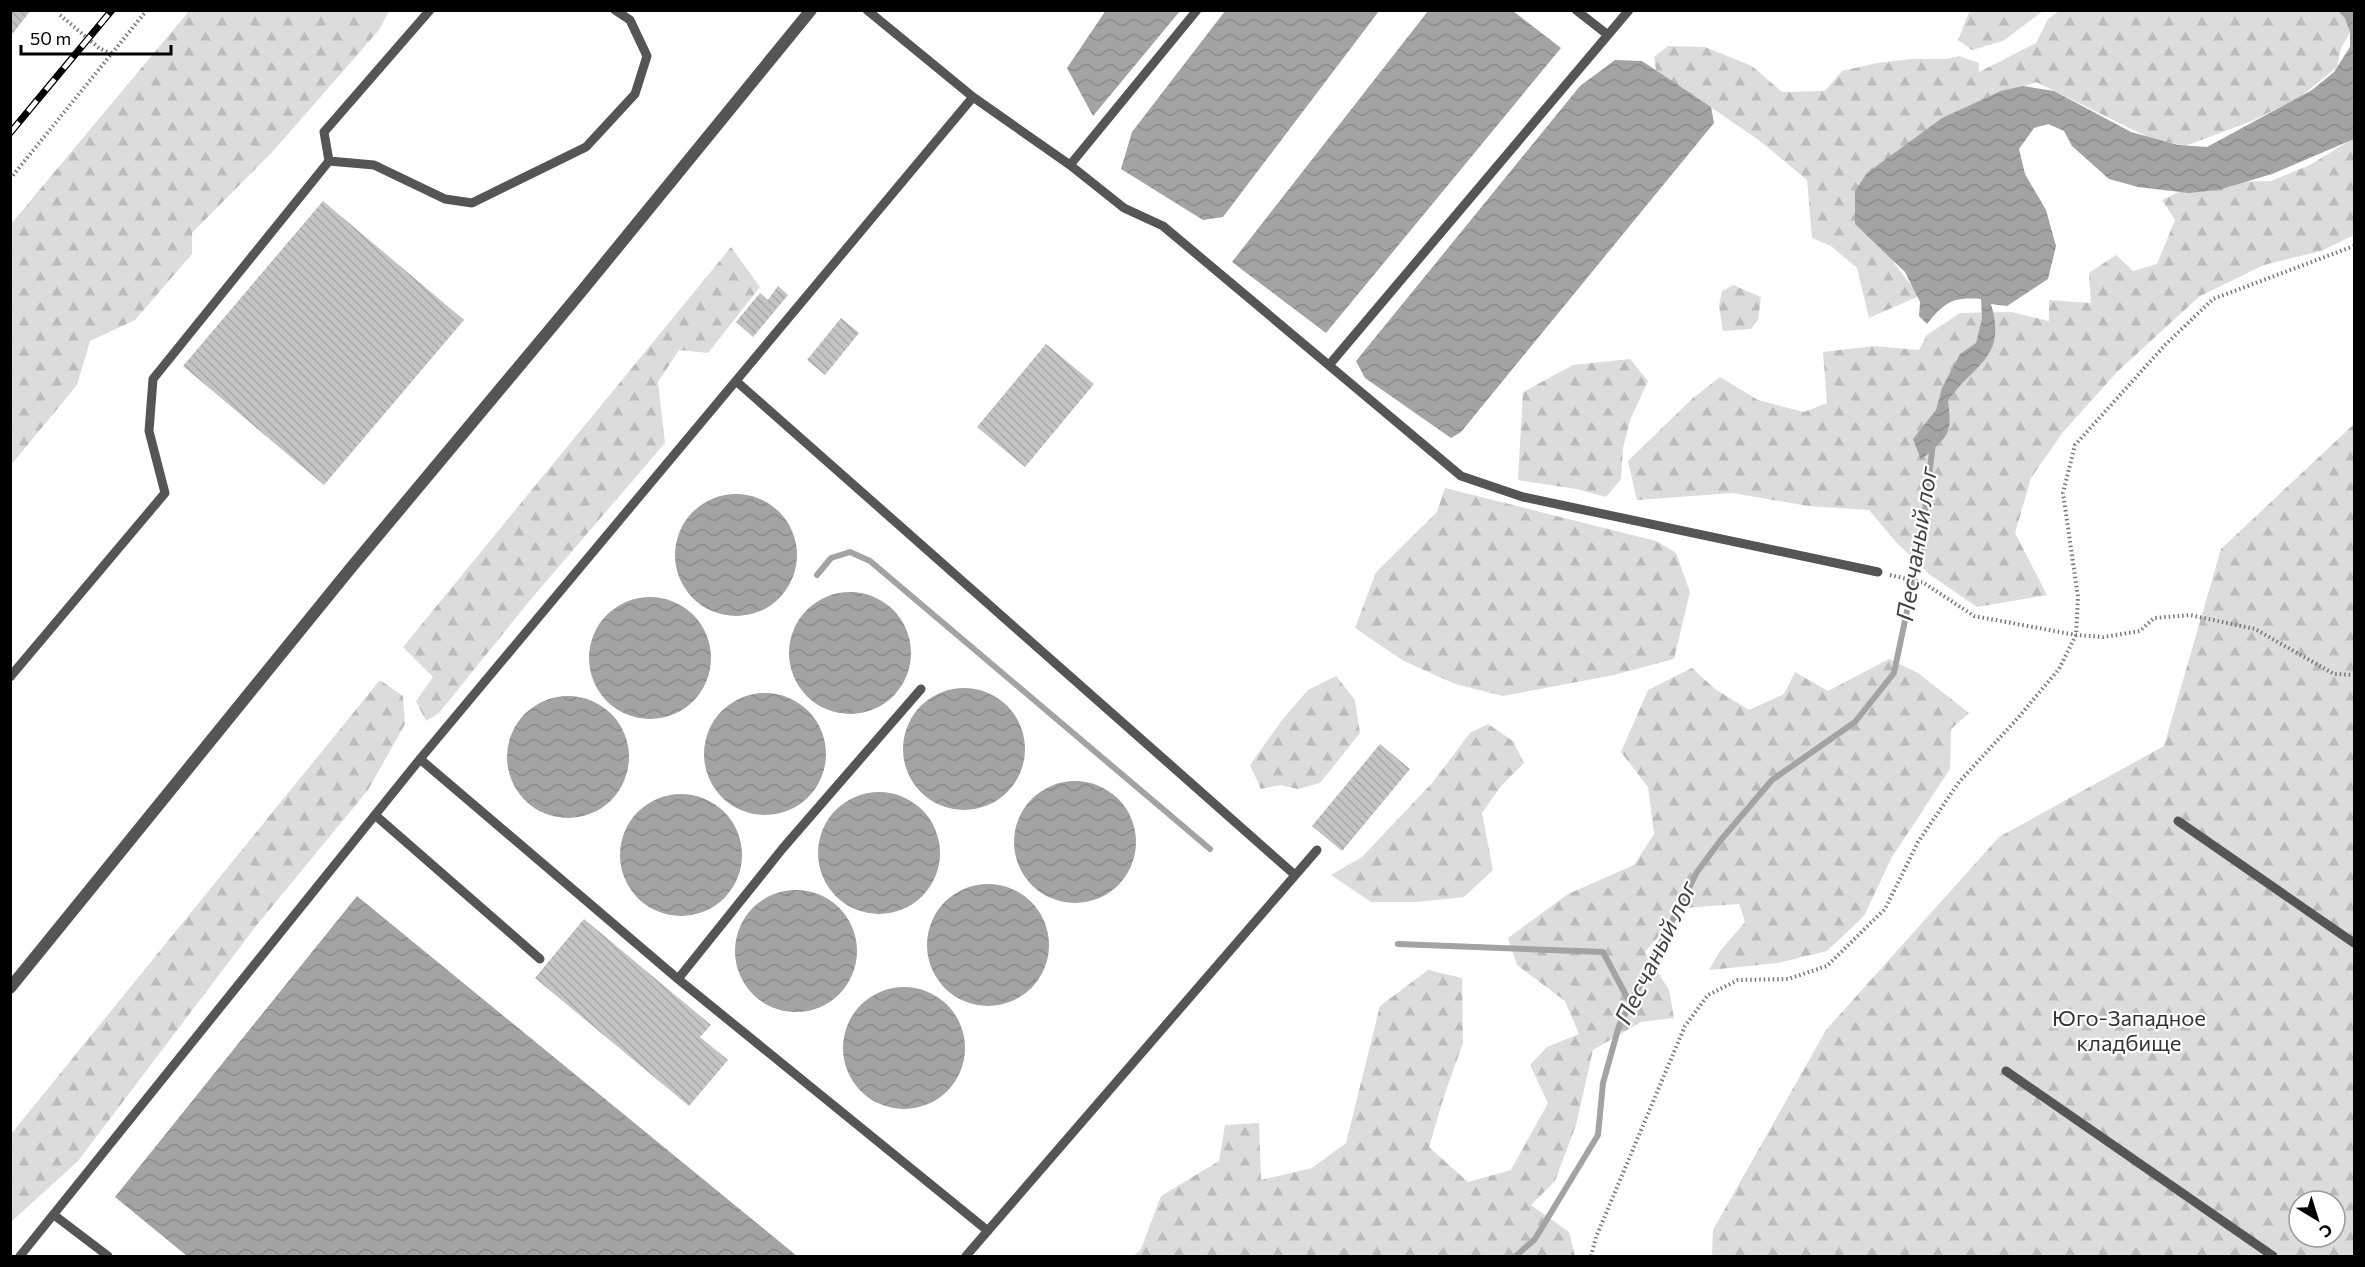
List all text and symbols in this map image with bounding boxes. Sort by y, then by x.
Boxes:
scale bar [21,18,171,56]
text: 50 m [30,27,71,49]
water label: Песчаный лог [1889,463,1942,623]
water label: Песчаный лог [1607,875,1702,1029]
park label: Юго-Западное кладбище [2052,1004,2206,1056]
north arrow [2287,1189,2347,1249]
text: С [2316,1220,2337,1242]

